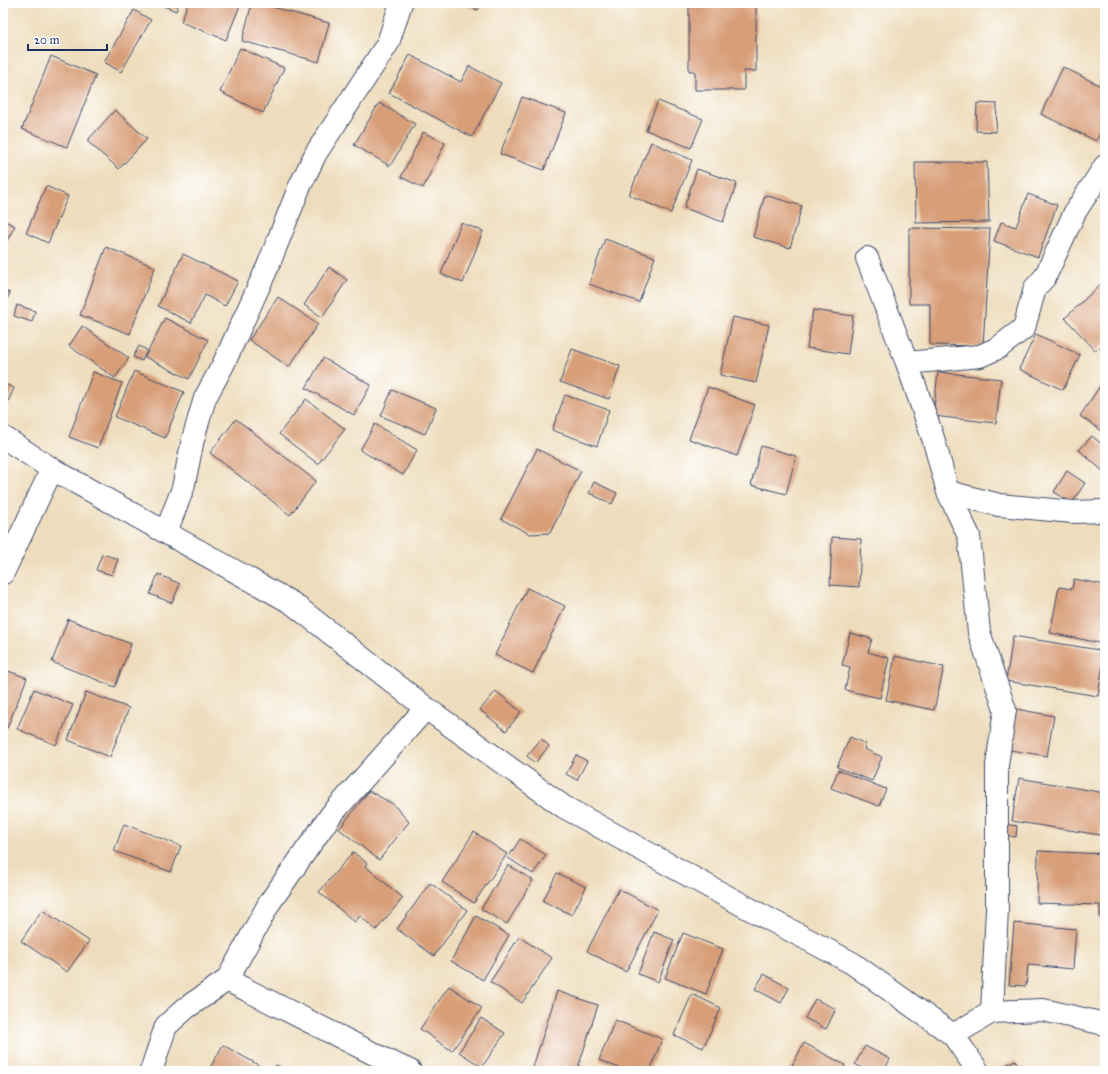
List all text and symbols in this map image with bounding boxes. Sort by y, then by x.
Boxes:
scale bar [28,26,107,52]
text: 20 m [34,33,60,47]

